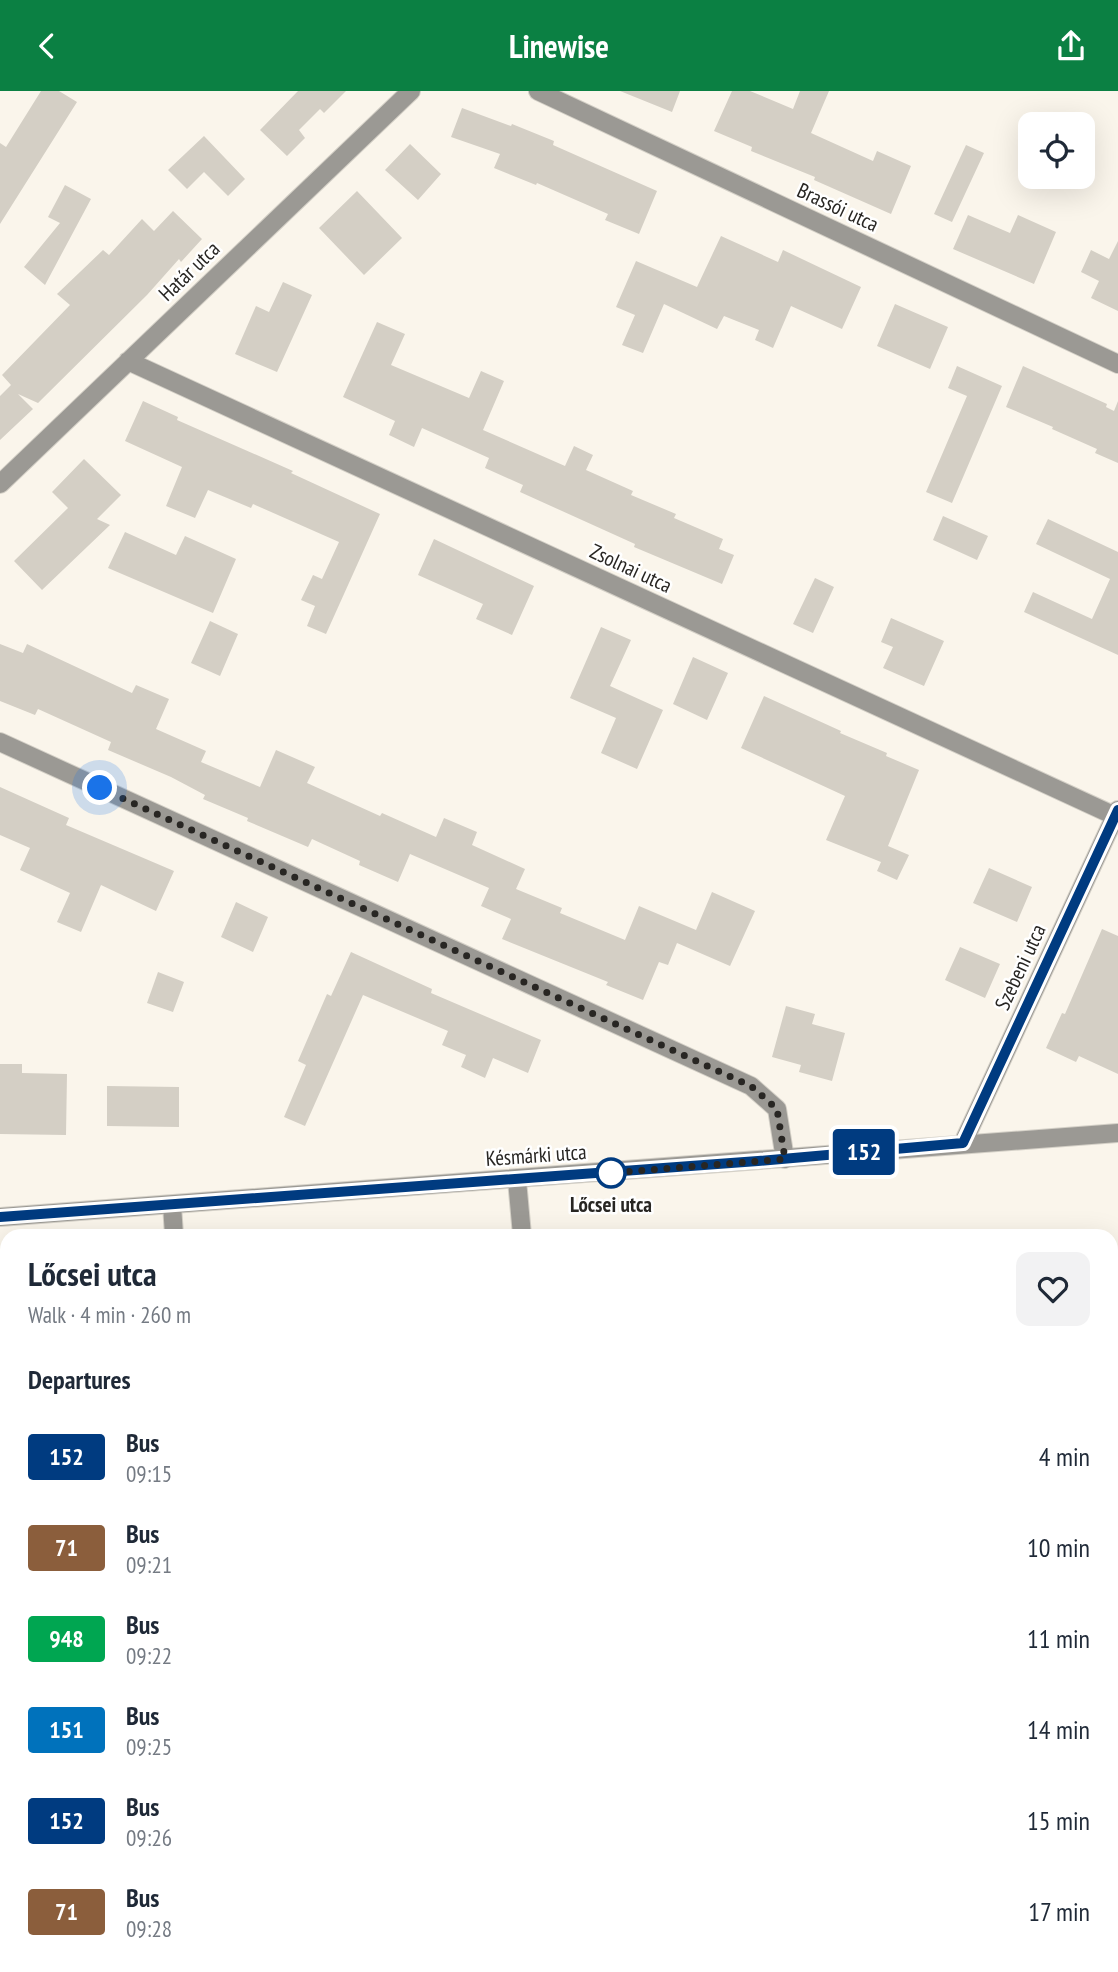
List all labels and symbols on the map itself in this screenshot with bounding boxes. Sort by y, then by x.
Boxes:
street label: Brassói utca [793,176,883,238]
street label: Határ utca [153,235,225,307]
street label: Zsolnai utca [586,537,676,599]
your location [82,770,117,805]
street label: Szebeni utca [988,920,1052,1014]
line badge: 152 [824,1129,904,1175]
street label: Késmárki utca [485,1138,587,1172]
marker: Lőcsei utca [596,1158,626,1188]
place label: Lőcsei utca [570,1191,652,1218]

